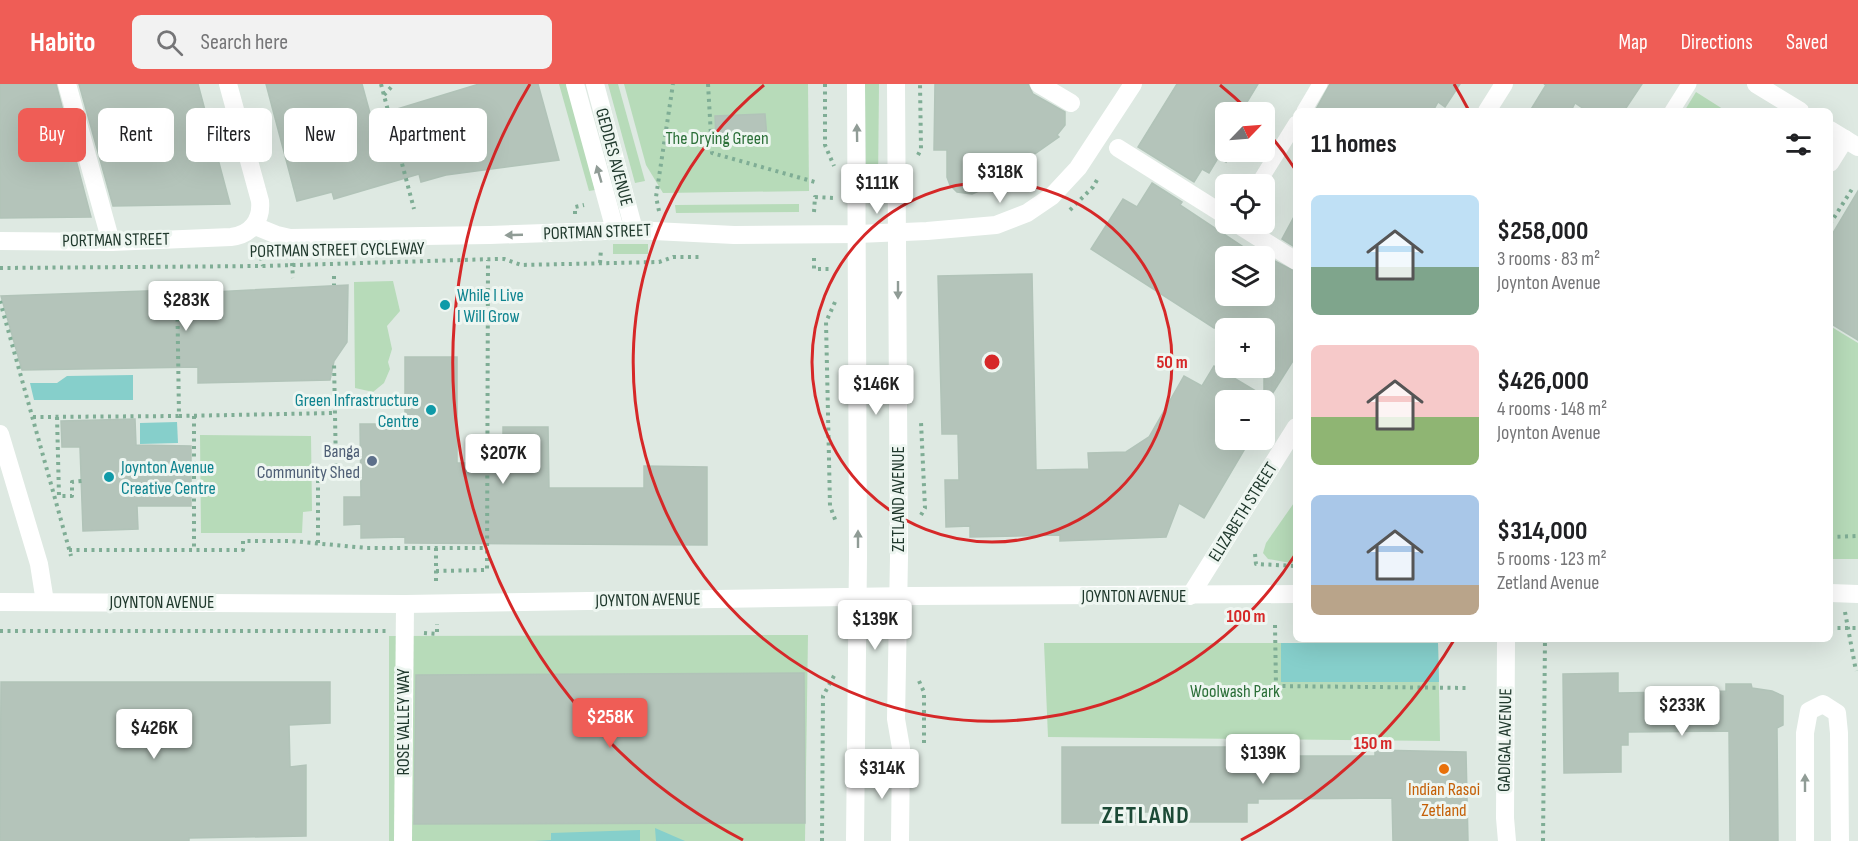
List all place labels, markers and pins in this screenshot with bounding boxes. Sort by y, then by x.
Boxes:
pin: $318K [958,153,1042,204]
pin: $111K [835,164,919,215]
pin: $283K [144,281,228,332]
place label: While I Live I Will Grow [457,285,524,327]
marker: While I Live I Will Grow [438,298,452,312]
centre of rings [982,352,1002,372]
pin: $146K [834,365,918,416]
place label: Green Infrastructure Centre [295,390,419,432]
marker: Green Infrastructure Centre [424,403,438,417]
pin: $207K [461,434,545,485]
place label: Banga Community Shed [257,441,360,483]
marker: Banga Community Shed [365,454,379,468]
place label: Joynton Avenue Creative Centre [120,457,216,499]
marker: Joynton Avenue Creative Centre [102,470,116,484]
pin: $139K [833,600,917,651]
pin: $233K [1640,686,1724,737]
pin: $258K [568,698,652,749]
pin: $426K [112,709,196,760]
pin: $139K [1221,734,1305,785]
pin: $314K [840,749,924,800]
marker: Indian Rasoi Zetland [1437,762,1451,776]
place label: Indian Rasoi Zetland [1408,779,1480,821]

